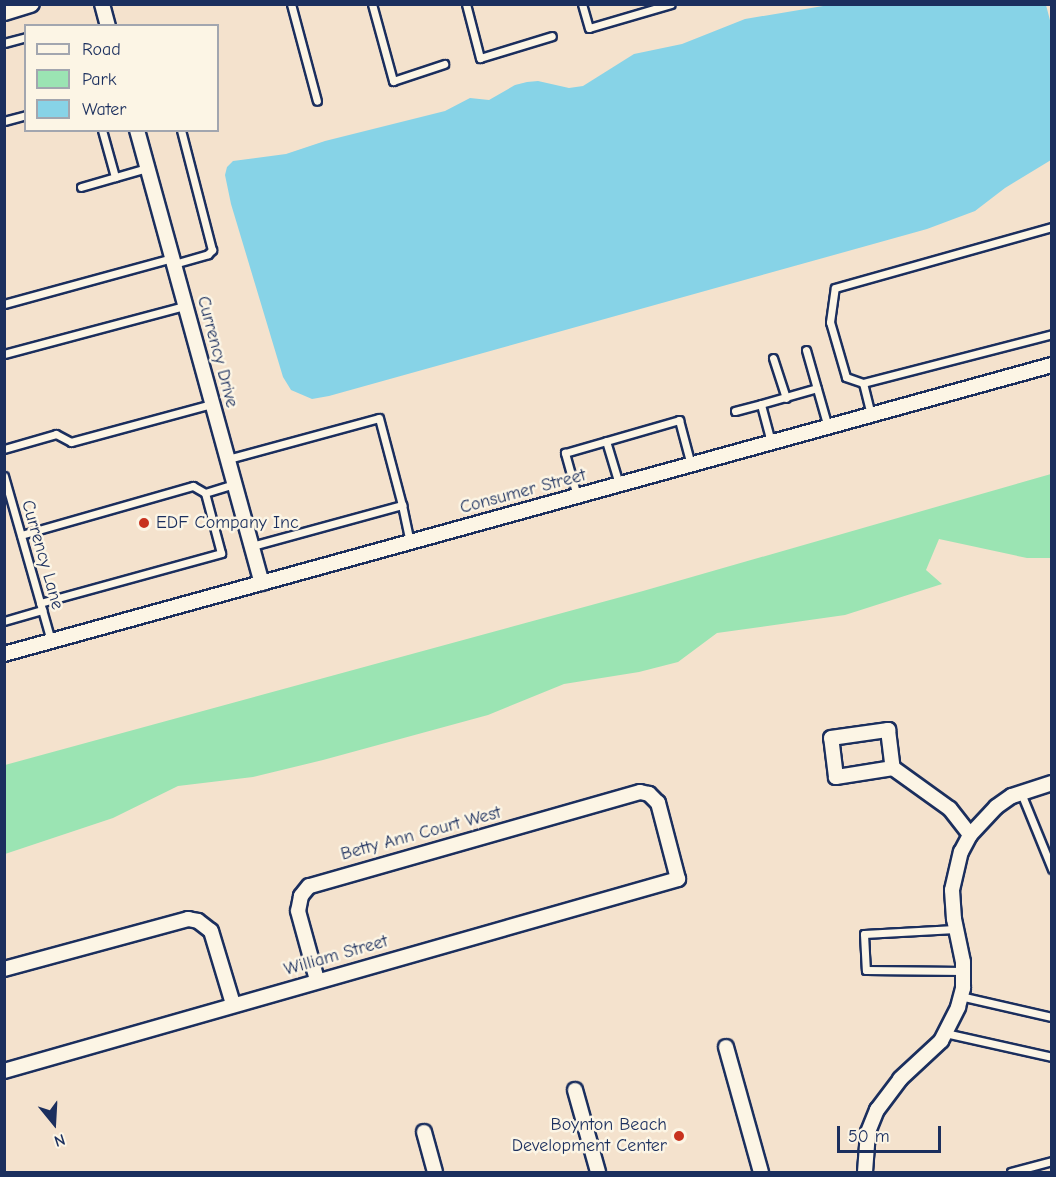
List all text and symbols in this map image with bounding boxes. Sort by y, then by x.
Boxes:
legend [24,24,219,132]
text: Road [82,39,121,60]
text: Park [82,69,116,90]
text: Water [82,99,126,120]
street label: Currency Drive [192,294,242,410]
street label: Consumer Street [458,465,588,519]
street label: Currency Lane [16,498,68,612]
place label: EDF Company Inc [156,512,299,534]
marker: EDF Company Inc [137,516,151,530]
street label: Betty Ann Court West [339,802,503,866]
street label: William Street [282,931,390,981]
north arrow [24,1093,84,1153]
scale bar [840,1114,944,1152]
place label: Boynton Beach Development Center [512,1115,667,1158]
text: 50 m [848,1126,890,1147]
marker: Boynton Beach Development Center [672,1129,686,1143]
text: N [52,1130,67,1150]

